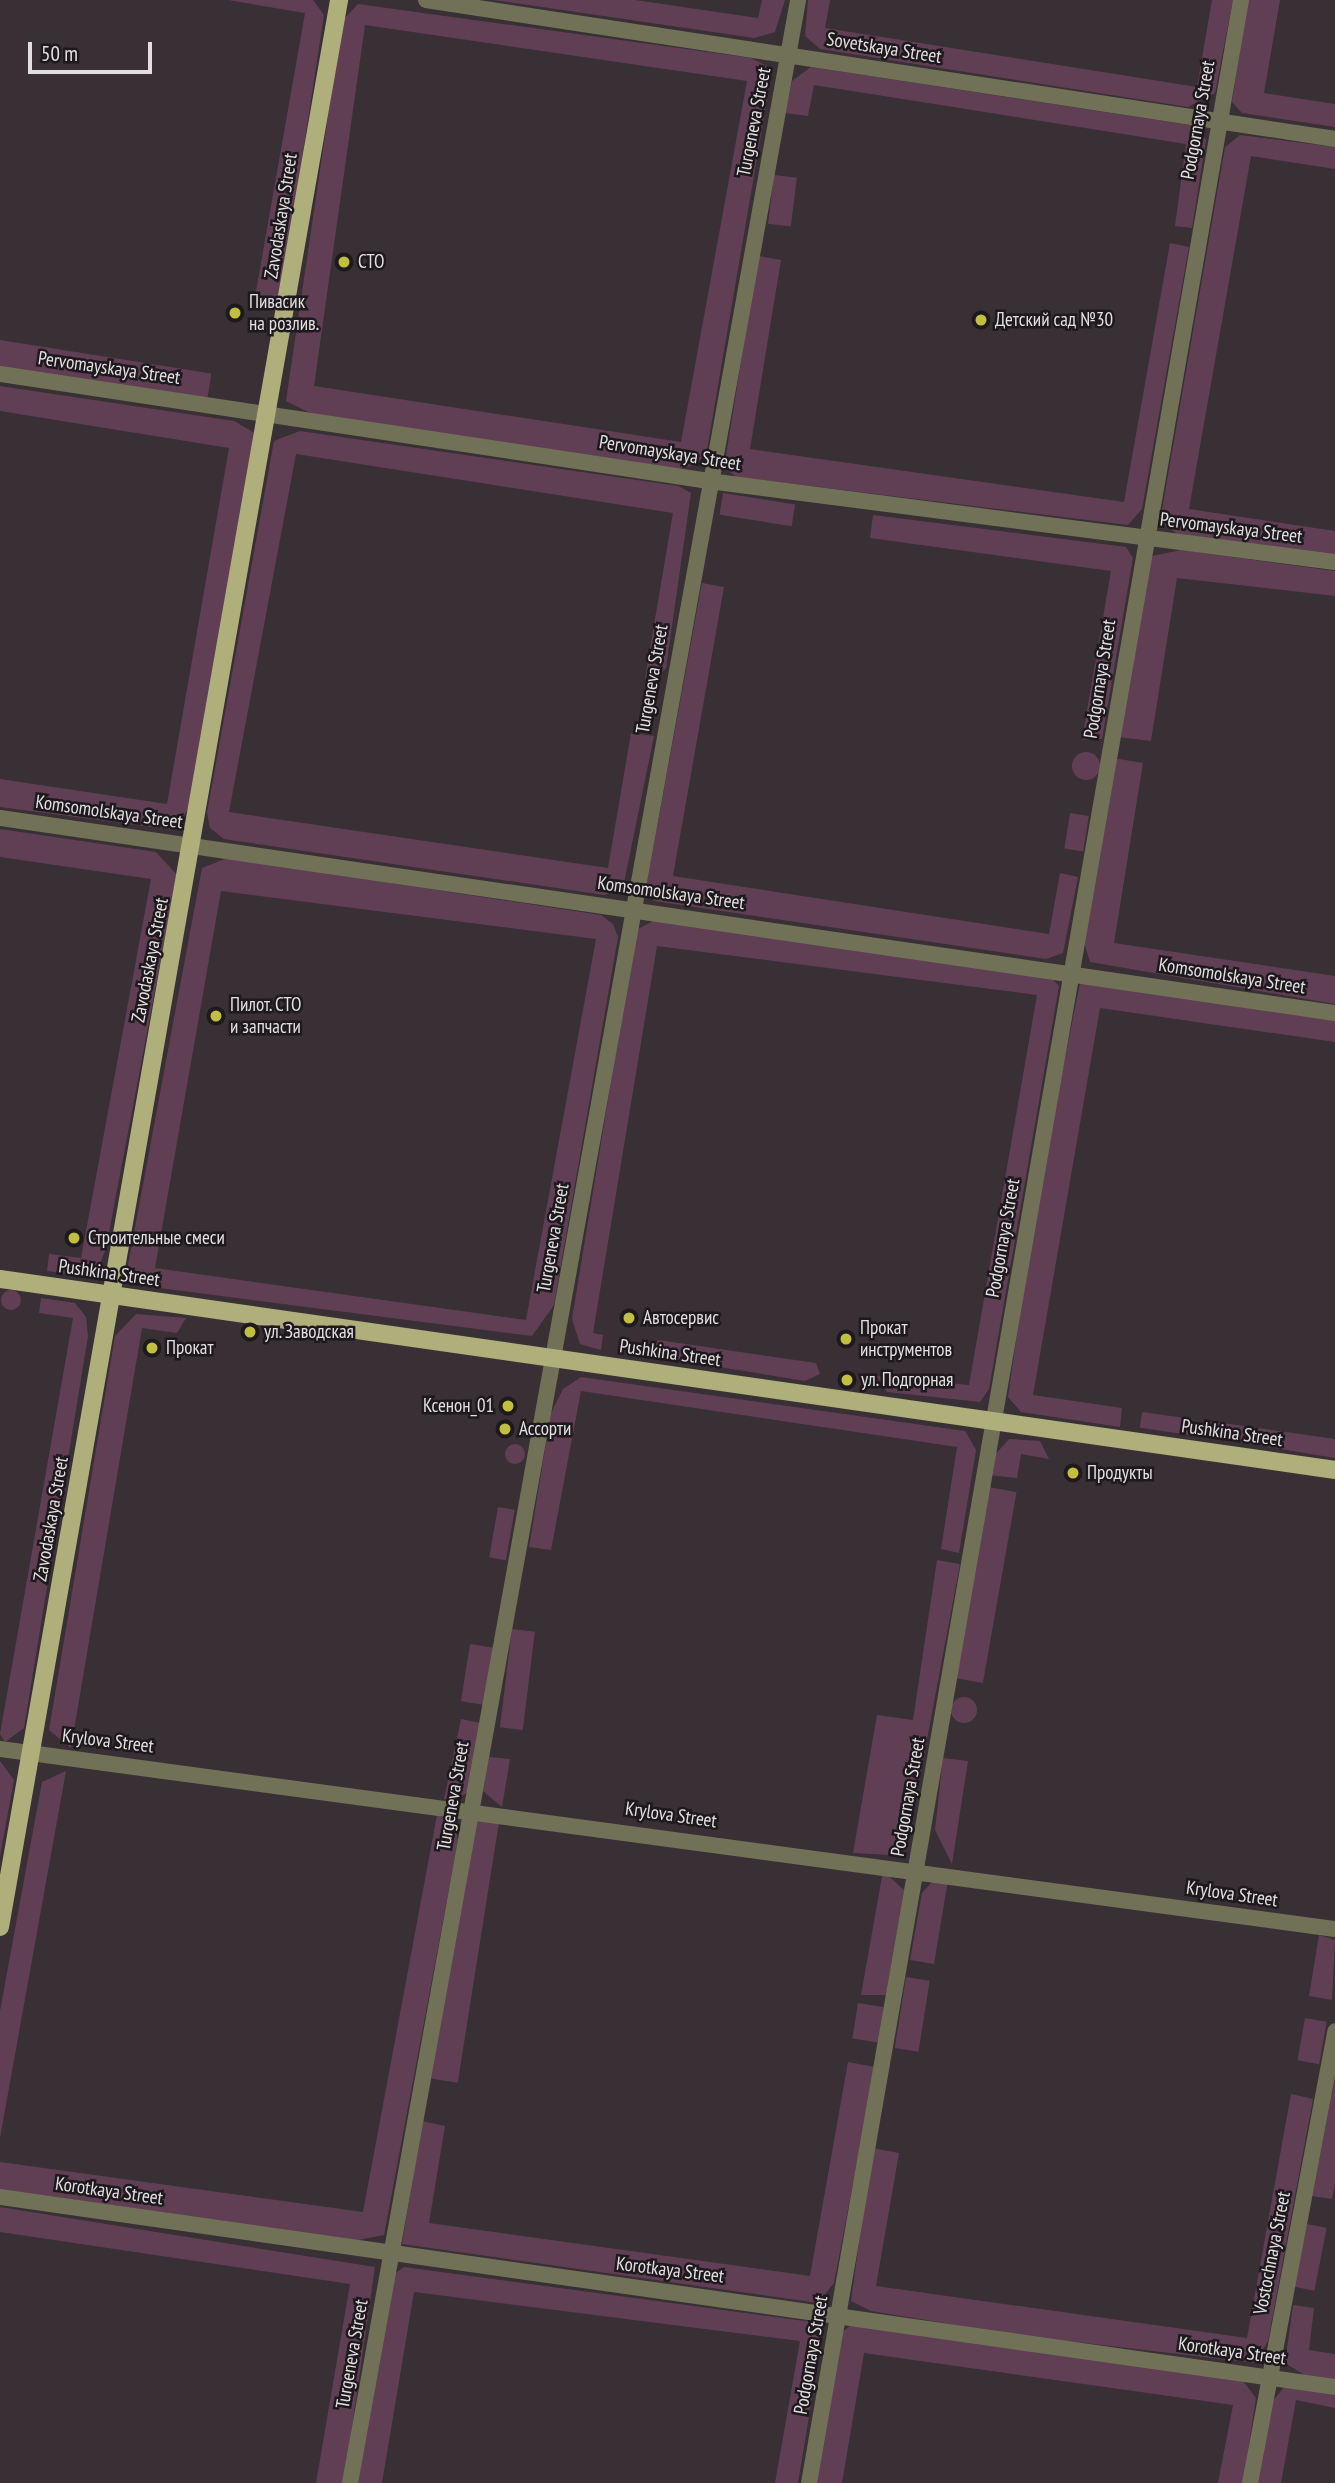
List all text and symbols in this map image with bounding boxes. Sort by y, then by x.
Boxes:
scale bar [32,28,156,72]
street label: Sovetskaya Street [825,28,943,68]
text: 50 m [41,40,78,67]
street label: Podgornaya Street [1176,59,1220,181]
street label: Turgeneva Street [732,66,776,178]
street label: Zavodaskaya Street [260,152,302,280]
place label: СТО [358,251,384,273]
marker: СТО [336,254,352,270]
place label: Пивасик на розлив. [249,291,319,335]
marker: Пивасик на розлив. [227,305,243,321]
place label: Детский сад №30 [995,309,1113,331]
marker: Детский сад №30 [973,312,989,328]
street label: Pervomayskaya Street [36,347,182,389]
street label: Pervomayskaya Street [597,431,743,475]
street label: Pervomayskaya Street [1159,508,1303,548]
street label: Podgornaya Street [1079,618,1121,740]
street label: Turgeneva Street [631,623,673,735]
street label: Komsomolskaya Street [34,790,184,834]
street label: Komsomolskaya Street [596,871,746,915]
street label: Zavodaskaya Street [127,896,173,1024]
street label: Komsomolskaya Street [1157,953,1307,999]
place label: Пилот. СТО и запчасти [230,994,303,1038]
marker: Пилот. СТО и запчасти [208,1008,224,1024]
street label: Podgornaya Street [981,1177,1025,1299]
street label: Turgeneva Street [532,1182,574,1294]
place label: Строительные смеси [88,1227,225,1249]
marker: Строительные смеси [66,1230,82,1246]
street label: Pushkina Street [57,1255,161,1291]
place label: Автосервис [643,1307,719,1329]
marker: Автосервис [621,1310,637,1326]
place label: Прокат инструментов [860,1317,952,1361]
place label: ул. Заводская [264,1321,355,1343]
marker: ул. Заводская [242,1324,258,1340]
marker: Прокат инструментов [838,1331,854,1347]
street label: Pushkina Street [618,1335,722,1371]
place label: Прокат [166,1337,213,1359]
marker: Прокат [144,1340,160,1356]
place label: ул. Подгорная [861,1369,955,1391]
marker: ул. Подгорная [839,1372,855,1388]
place label: Ксенон_01 [423,1395,494,1417]
marker: Ксенон_01 [500,1398,516,1414]
street label: Pushkina Street [1180,1415,1284,1451]
place label: Ассорти [519,1418,571,1440]
marker: Ассорти [497,1421,513,1437]
street label: Zavodaskaya Street [29,1455,73,1583]
place label: Продукты [1087,1462,1153,1484]
marker: Продукты [1065,1465,1081,1481]
street label: Krylova Street [61,1724,155,1758]
street label: Podgornaya Street [886,1736,930,1858]
street label: Turgeneva Street [432,1740,474,1852]
street label: Krylova Street [624,1797,718,1833]
street label: Krylova Street [1185,1876,1279,1912]
street label: Korotkaya Street [54,2172,164,2210]
street label: Vostochnaya Street [1249,2190,1295,2316]
street label: Korotkaya Street [615,2252,725,2288]
street label: Podgornaya Street [789,2294,833,2416]
street label: Turgeneva Street [331,2298,373,2410]
street label: Korotkaya Street [1177,2332,1287,2370]

